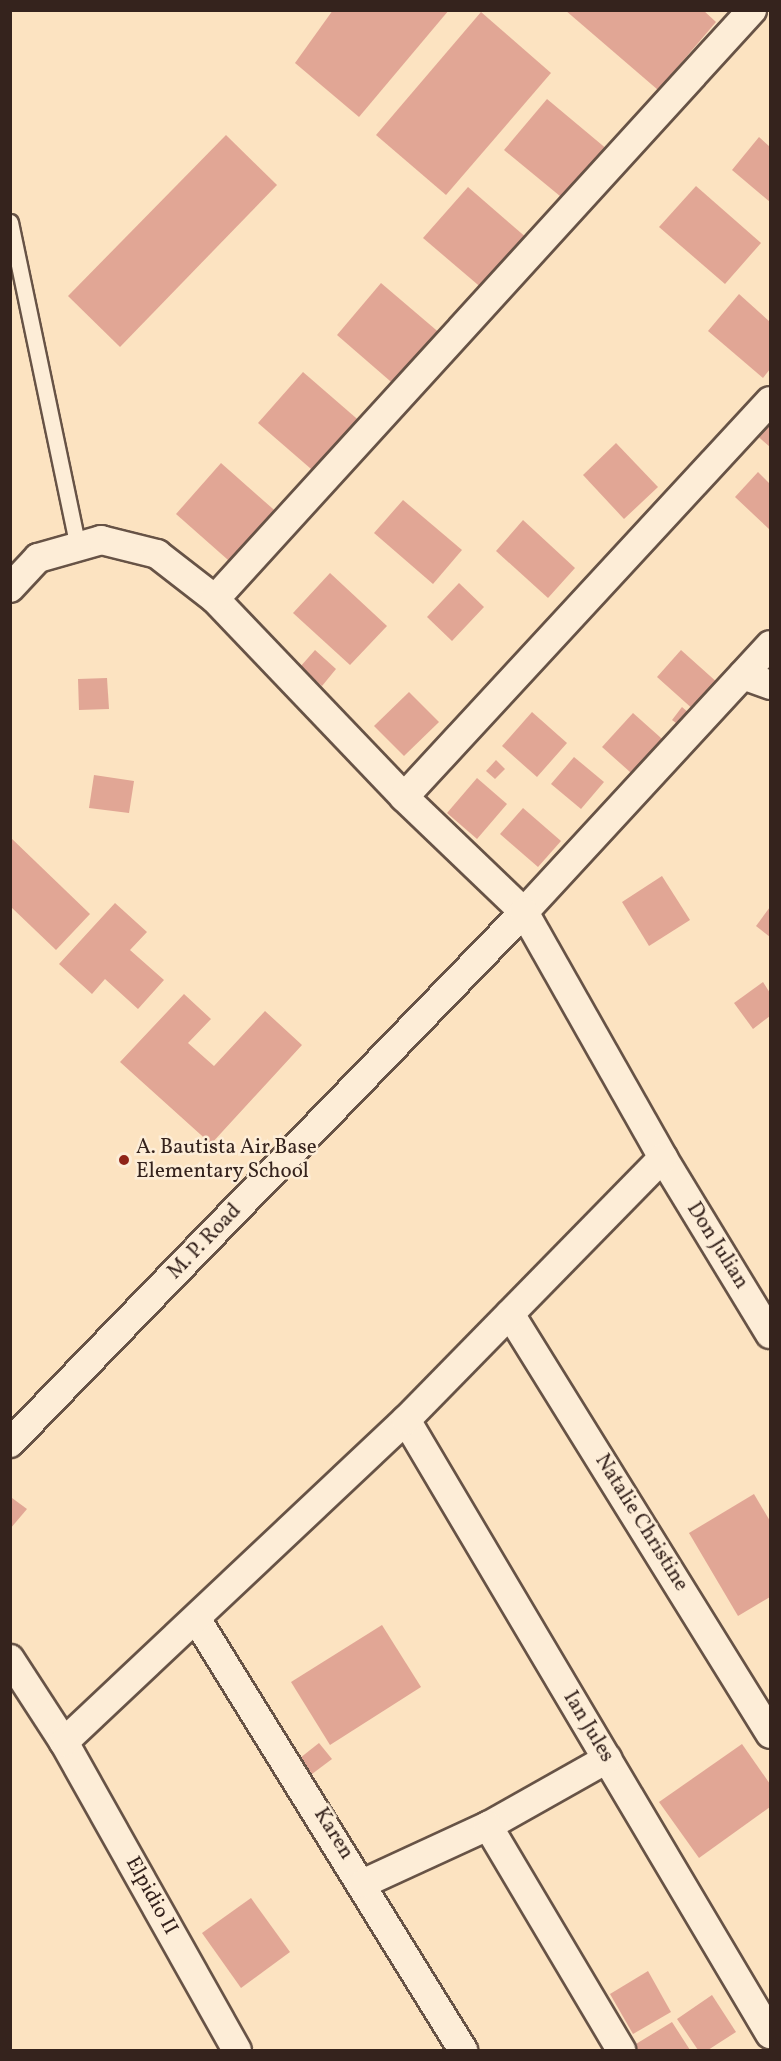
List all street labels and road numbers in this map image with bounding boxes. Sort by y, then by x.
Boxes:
street label: Don Julian [680,1198,754,1294]
street label: M. P. Road [163,1199,247,1285]
street label: Natalie Christine [589,1450,693,1596]
street label: Ian Jules [557,1687,619,1767]
street label: Karen [307,1804,359,1864]
street label: Elpidio II [119,1852,183,1940]

